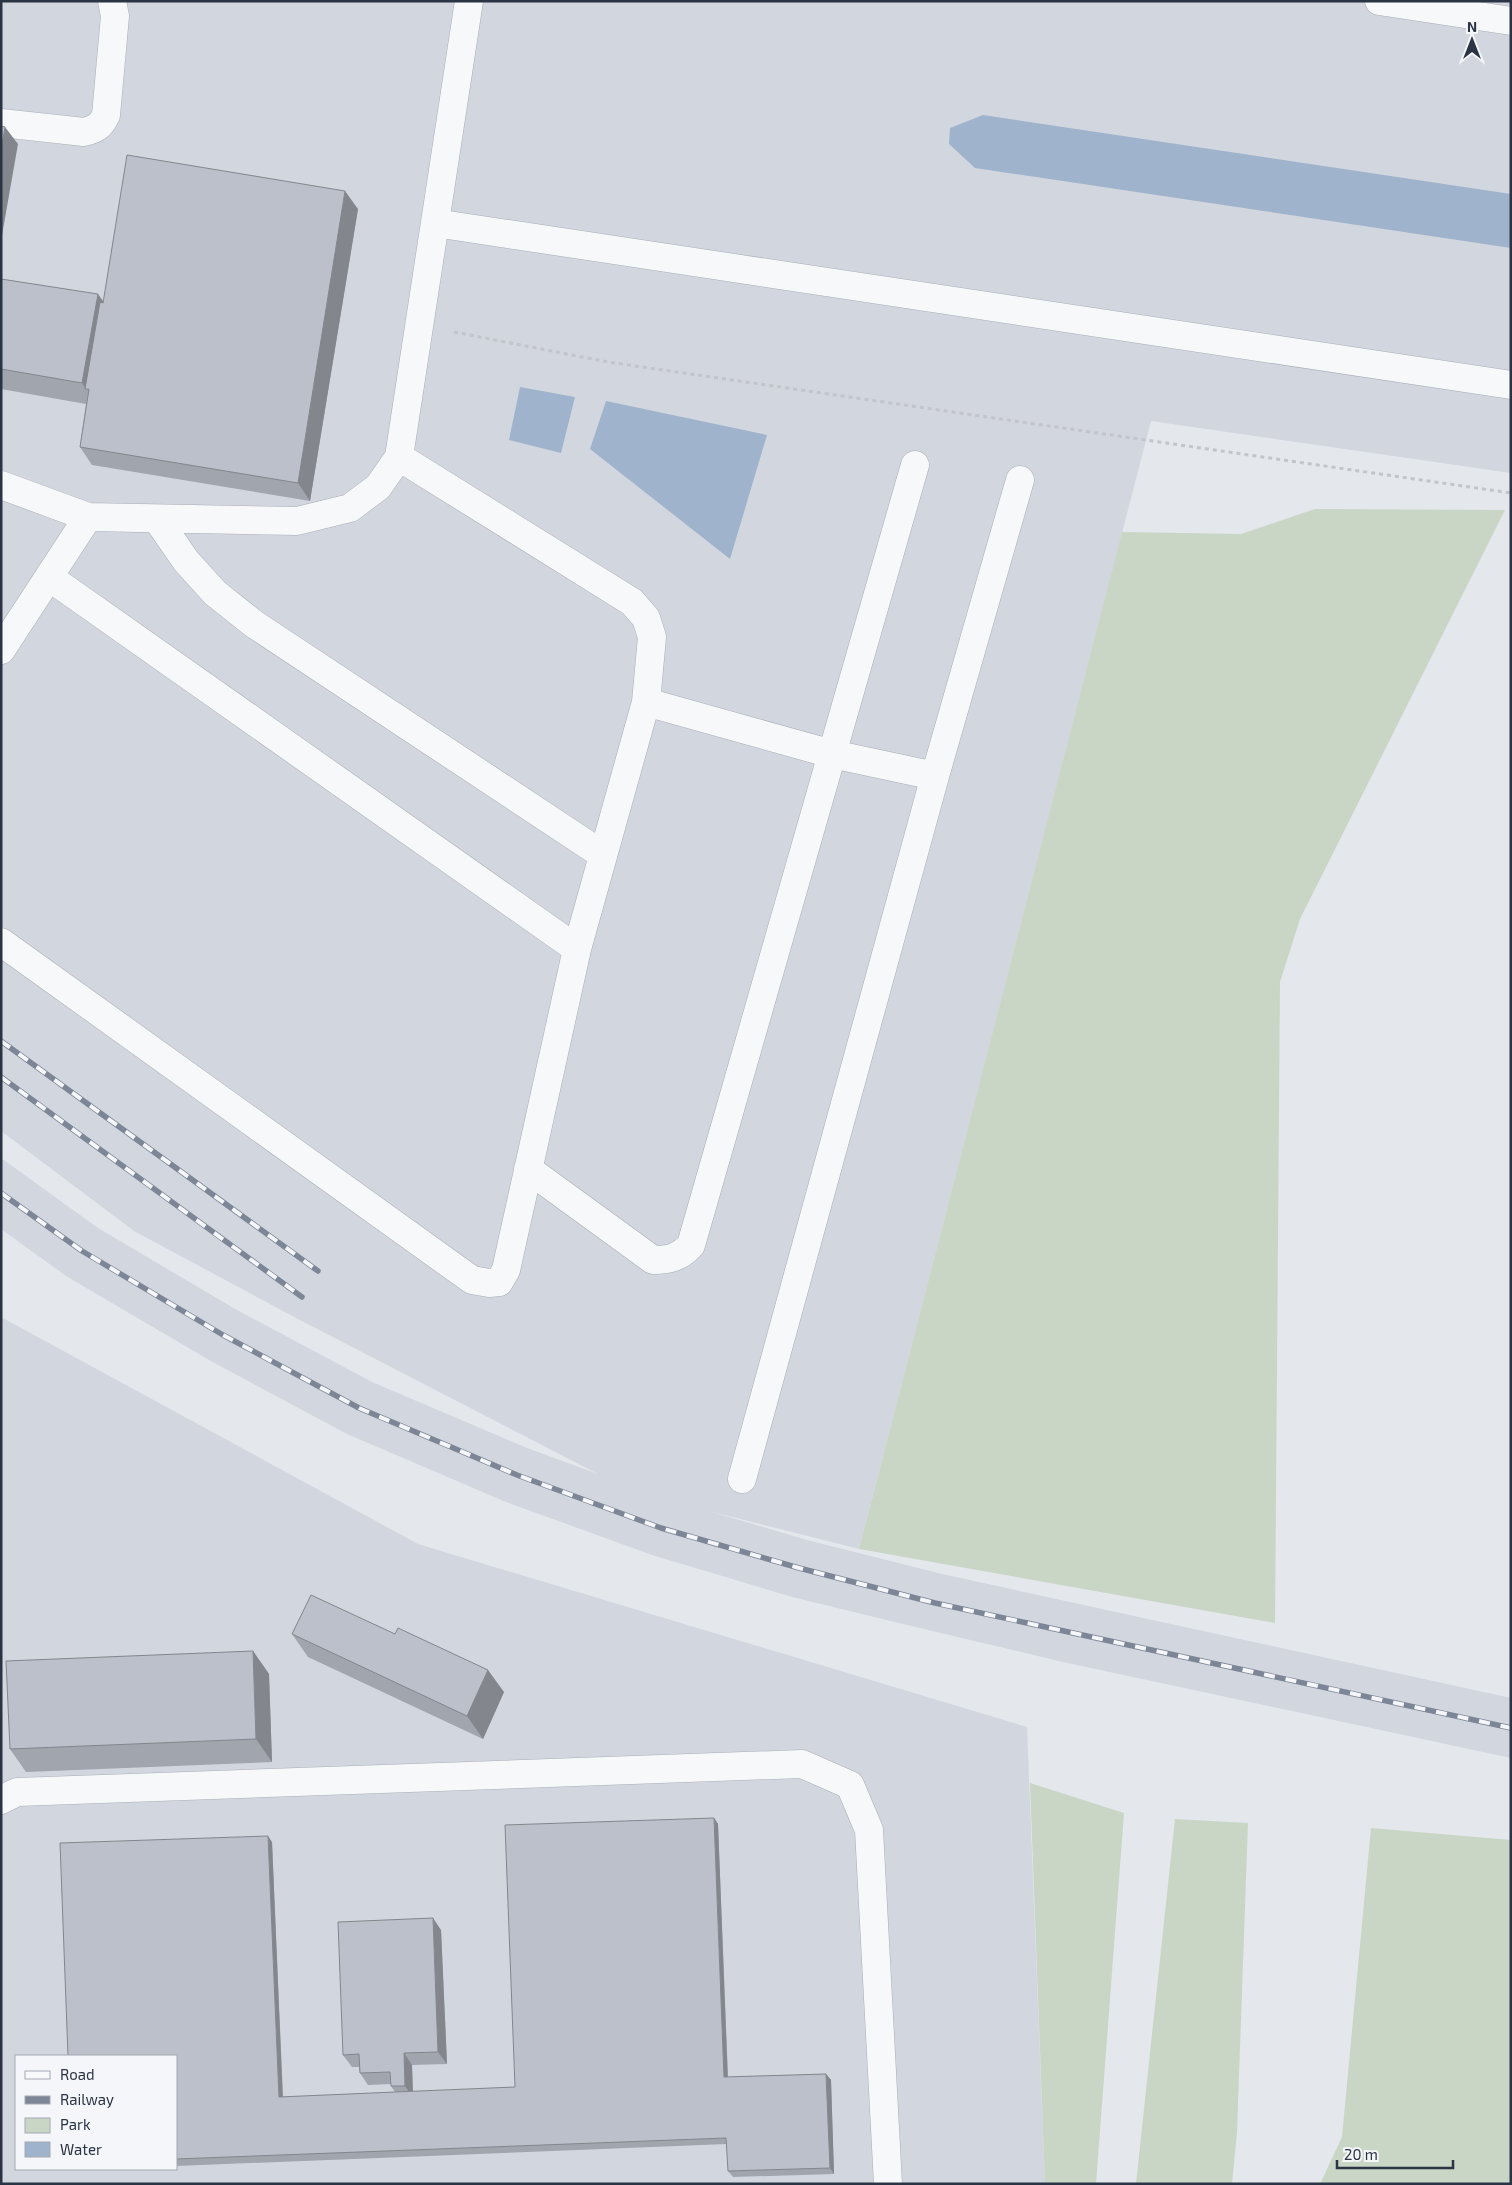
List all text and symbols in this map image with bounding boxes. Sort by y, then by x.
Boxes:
north arrow [1447,15,1497,65]
text: N [1467,18,1477,35]
legend [15,2055,178,2170]
text: Road [60,2065,95,2083]
text: Railway [60,2090,114,2108]
text: Park [60,2115,91,2133]
scale bar [1337,2138,1453,2170]
text: Water [60,2140,102,2158]
text: 20 m [1344,2145,1378,2163]

